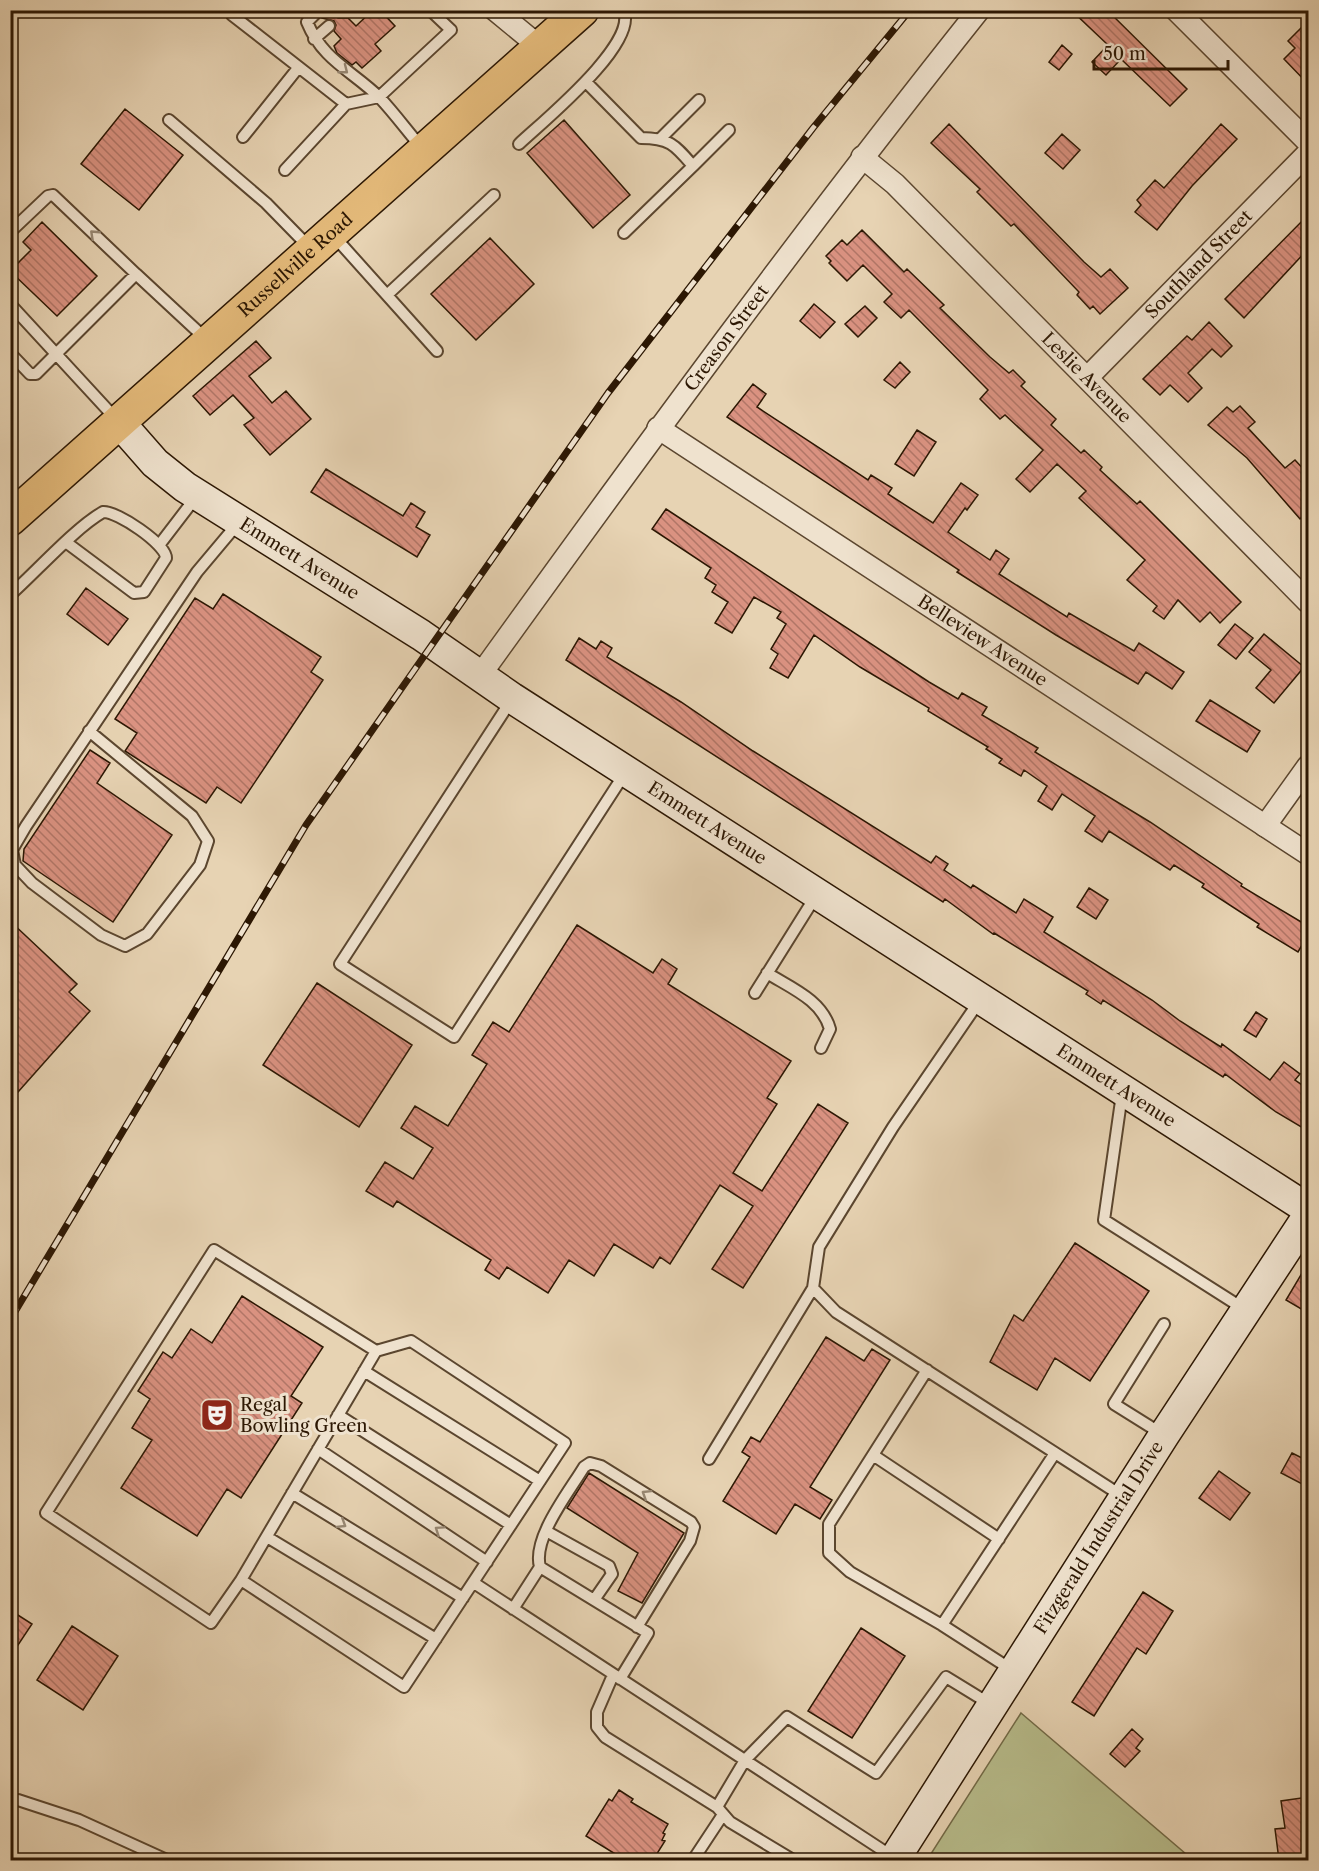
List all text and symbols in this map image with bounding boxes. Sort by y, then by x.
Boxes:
scale bar [1094,33,1228,71]
text: 50 m [1103,43,1146,65]
one-way arrow [338,63,349,74]
street label: Southland Street [1141,205,1257,323]
street label: Russellville Road [234,208,357,322]
one-way arrow [90,230,100,241]
street label: Creason Street [680,280,774,396]
street label: Leslie Avenue [1037,328,1136,428]
street label: Emmett Avenue [236,513,363,604]
street label: Belleview Avenue [913,590,1052,691]
street label: Emmett Avenue [643,777,771,869]
street label: Emmett Avenue [1052,1040,1180,1132]
place label: Regal Bowling Green [240,1394,368,1437]
theatre icon: Regal Bowling Green [199,1397,235,1433]
street label: Fitzgerald Industrial Drive [1029,1437,1168,1638]
one-way arrow [642,1490,652,1502]
one-way arrow [336,1516,346,1528]
one-way arrow [434,1526,445,1537]

